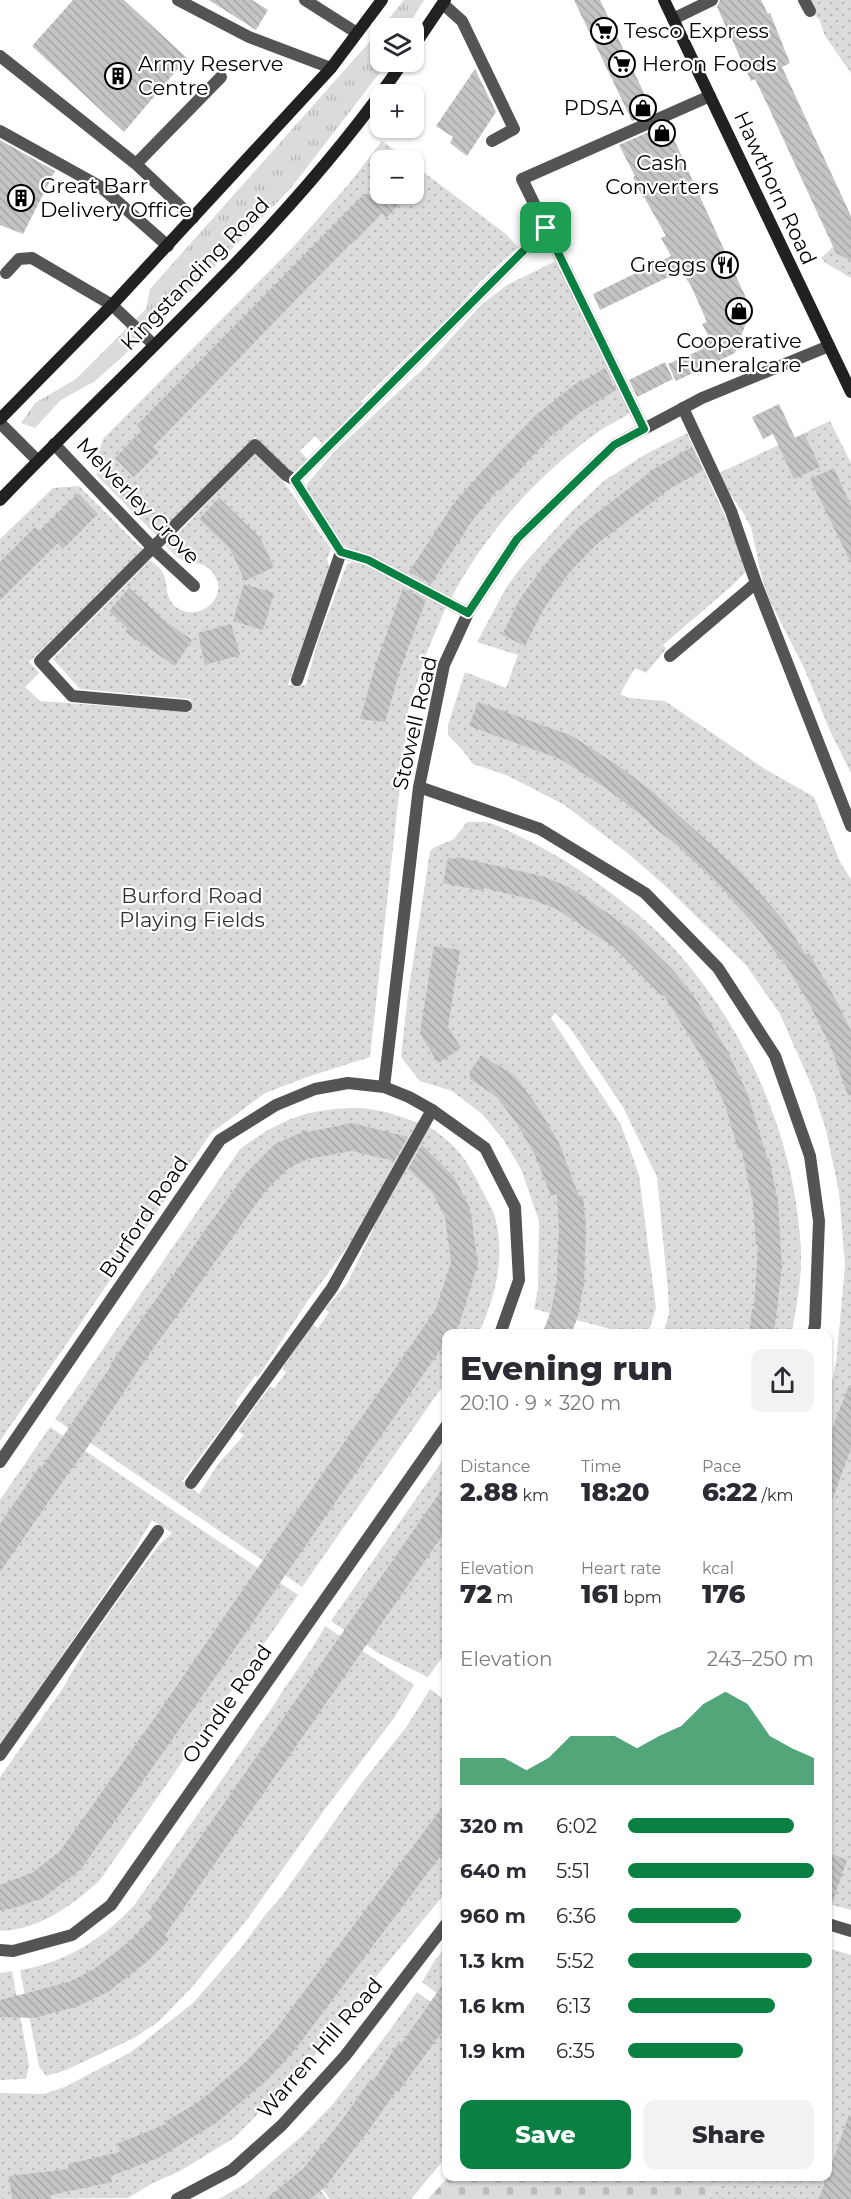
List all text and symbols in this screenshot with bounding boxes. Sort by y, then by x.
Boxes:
supermarket icon: Tesco Express [589,16,619,46]
map controls [370,18,424,204]
button: layers [370,18,424,72]
place label: Tesco Express [624,18,769,43]
supermarket icon: Heron Foods [607,49,637,79]
place label: Army Reserve Centre [138,51,283,100]
place label: Heron Foods [642,51,777,76]
building icon: Army Reserve Centre [103,61,133,91]
button: + [370,84,424,138]
shop icon: PDSA [628,93,658,123]
place label: PDSA [564,95,625,120]
street label: Hawthorn Road [729,107,822,269]
shop icon: Cash Converters [647,118,677,148]
button: − [370,150,424,204]
place label: Cash Converters [605,150,719,199]
place label: Great Barr Delivery Office [40,173,192,222]
building icon: Great Barr Delivery Office [6,183,36,213]
street label: Kingstanding Road [115,192,274,355]
pin [520,202,571,253]
icon: arrive [529,211,562,244]
restaurant icon: Greggs [710,250,740,280]
place label: Greggs [630,252,706,277]
shop icon: Cooperative Funeralcare [724,296,754,326]
place label: Cooperative Funeralcare [676,328,802,377]
street label: Melverley Grove [72,432,205,569]
street label: Stowell Road [387,654,442,792]
park label: Burford Road Playing Fields [119,883,265,932]
street label: Burford Road [94,1151,193,1282]
text: Evening run [460,1348,673,1388]
button: share [751,1349,814,1412]
text: 20:10 · 9 × 320 m [460,1391,621,1415]
text: Distance [460,1457,530,1476]
text: Time [581,1457,621,1476]
text: Pace [702,1457,741,1476]
text: 2.88 [460,1476,518,1508]
text: 18:20 [581,1476,650,1508]
text: 6:22 [702,1476,757,1508]
text: km [518,1486,549,1505]
text: /km [757,1486,793,1505]
text: Elevation [460,1559,534,1578]
text: Heart rate [581,1559,661,1578]
text: kcal [702,1559,734,1578]
text: 72 [460,1578,492,1610]
text: 161 [581,1578,619,1610]
text: 176 [702,1578,745,1610]
text: m [492,1588,513,1607]
text: bpm [619,1588,662,1607]
street label: Oundle Road [177,1640,277,1768]
text: Elevation [460,1647,552,1671]
text: 243–250 m [707,1647,814,1671]
text: 320 m [460,1814,524,1838]
text: 6:02 [556,1814,597,1838]
text: 640 m [460,1859,527,1883]
text: 5:51 [556,1859,590,1883]
text: 960 m [460,1904,526,1928]
text: 6:36 [556,1904,596,1928]
text: 1.3 km [460,1949,525,1973]
text: 5:52 [556,1949,594,1973]
street label: Warren Hill Road [252,1972,387,2123]
text: 1.6 km [460,1994,525,2018]
text: 6:13 [556,1994,591,2018]
text: 1.9 km [460,2039,526,2063]
text: 6:35 [556,2039,595,2063]
button: Save [460,2100,631,2169]
button: Share [643,2100,814,2169]

